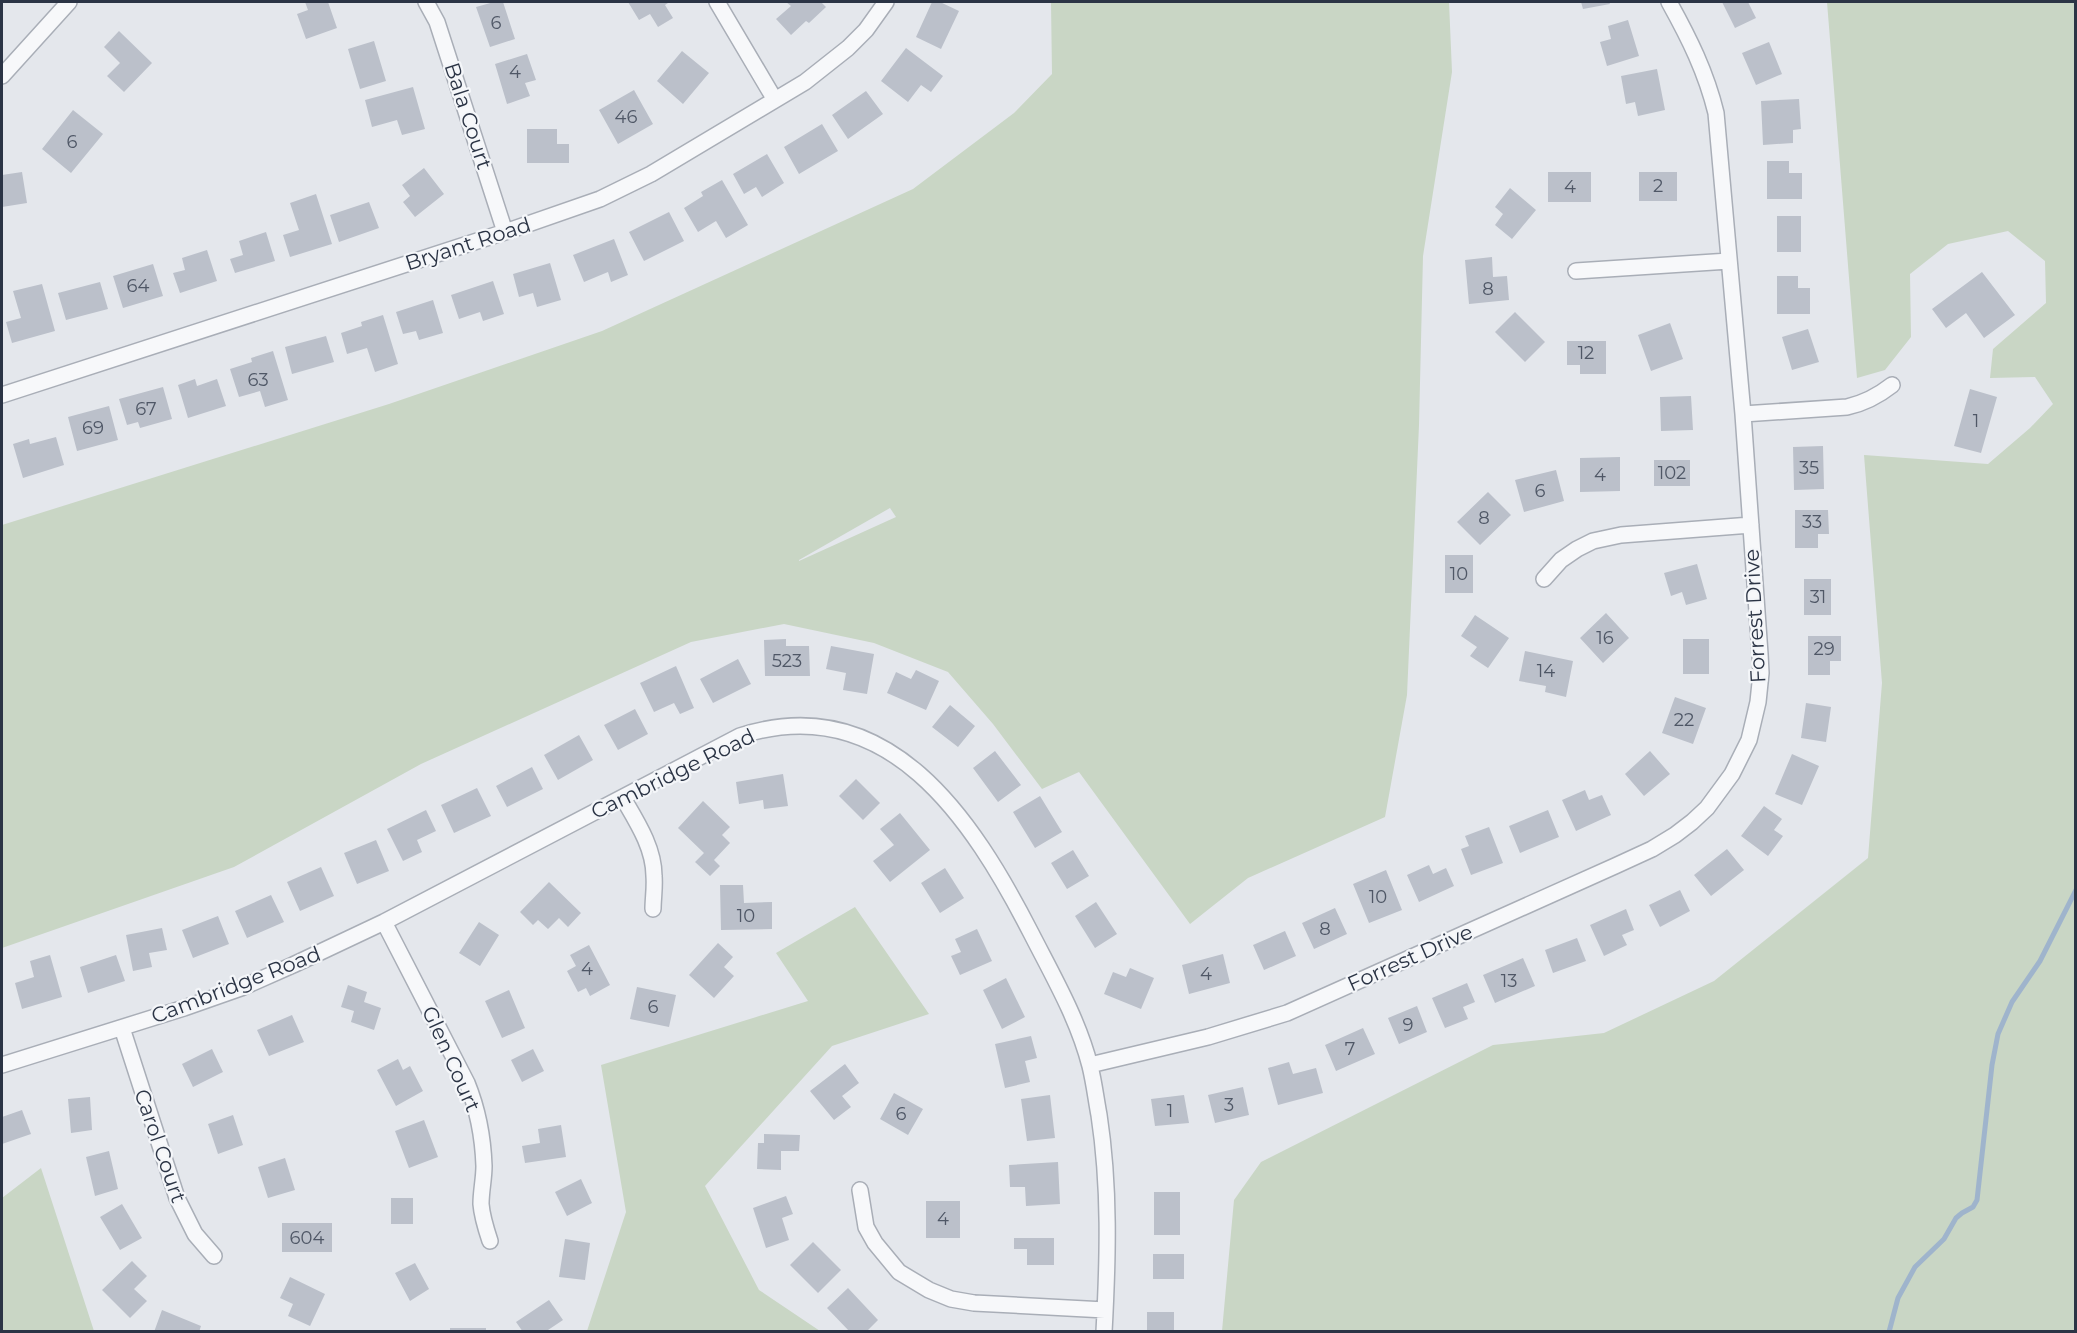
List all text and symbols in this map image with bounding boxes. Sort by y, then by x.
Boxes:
house number: 6 [491,12,502,34]
street label: Bala Court [439,59,497,172]
house number: 4 [509,61,521,83]
house number: 46 [615,106,637,128]
house number: 6 [67,131,78,153]
house number: 2 [1653,175,1663,197]
house number: 4 [1564,176,1576,198]
street label: Bryant Road [402,211,534,276]
house number: 64 [127,275,150,297]
house number: 8 [1482,278,1494,300]
house number: 12 [1578,342,1594,364]
house number: 63 [247,369,269,391]
house number: 67 [135,398,157,420]
house number: 1 [1973,410,1979,432]
house number: 69 [82,417,104,439]
house number: 35 [1799,457,1819,479]
house number: 102 [1658,462,1686,484]
house number: 4 [1594,464,1606,486]
house number: 6 [1535,480,1546,502]
house number: 8 [1478,507,1490,529]
house number: 33 [1802,511,1822,533]
street label: Forrest Drive [1738,548,1771,684]
house number: 10 [1450,563,1468,585]
house number: 31 [1810,586,1826,608]
house number: 16 [1596,627,1614,649]
house number: 29 [1813,638,1835,660]
house number: 523 [772,650,802,672]
house number: 14 [1537,660,1555,682]
house number: 22 [1674,709,1694,731]
street label: Cambridge Road [587,723,759,824]
house number: 10 [1369,886,1387,908]
house number: 10 [737,905,755,927]
house number: 8 [1319,918,1331,940]
street label: Forrest Drive [1343,919,1476,996]
street label: Cambridge Road [148,941,324,1028]
house number: 4 [581,958,593,980]
house number: 4 [1200,963,1212,985]
house number: 13 [1501,970,1517,992]
house number: 6 [648,996,659,1018]
street label: Glen Court [417,1002,486,1116]
house number: 9 [1403,1014,1414,1036]
house number: 7 [1345,1038,1355,1060]
street label: Carol Court [129,1086,192,1206]
house number: 3 [1224,1094,1234,1116]
house number: 1 [1167,1100,1173,1122]
house number: 6 [896,1103,907,1125]
house number: 4 [937,1208,949,1230]
house number: 604 [290,1227,324,1249]

